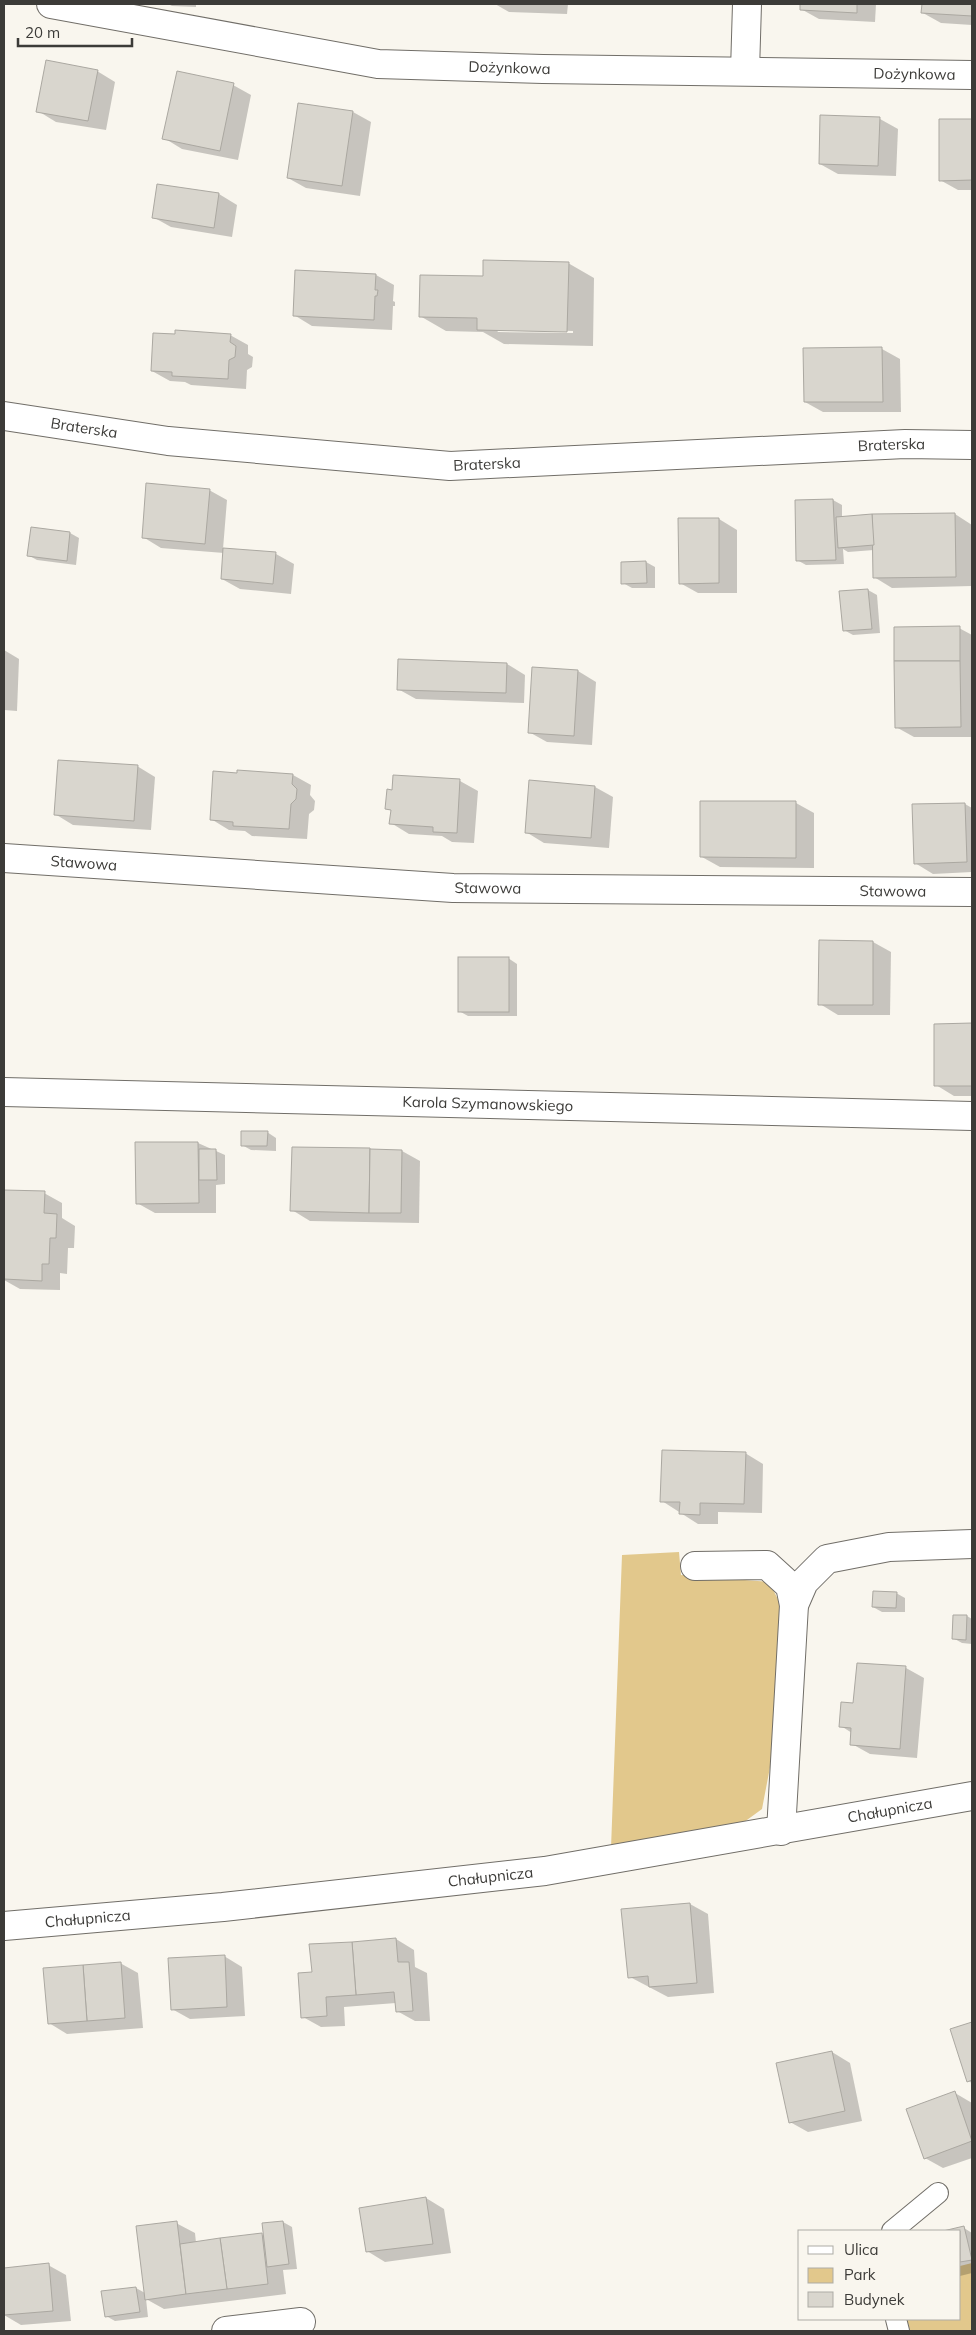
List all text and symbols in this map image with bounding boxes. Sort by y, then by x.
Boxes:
scale bar [18,15,131,47]
text: 20 m [25,23,60,42]
street label: Dożynkowa [468,57,551,78]
street label: Dożynkowa [873,64,956,84]
street label: Braterska [49,413,119,442]
street label: Braterska [857,434,925,455]
street label: Braterska [453,453,521,475]
street label: Stawowa [50,851,118,875]
street label: Stawowa [455,878,521,898]
street label: Stawowa [859,881,926,901]
street label: Karola Szymanowskiego [402,1092,574,1115]
street label: Chałupnicza [846,1793,934,1827]
street label: Chałupnicza [447,1862,534,1891]
street label: Chałupnicza [44,1905,131,1931]
legend [798,2230,961,2320]
text: Ulica [844,2240,878,2259]
text: Park [844,2265,876,2284]
text: Budynek [844,2290,905,2309]

